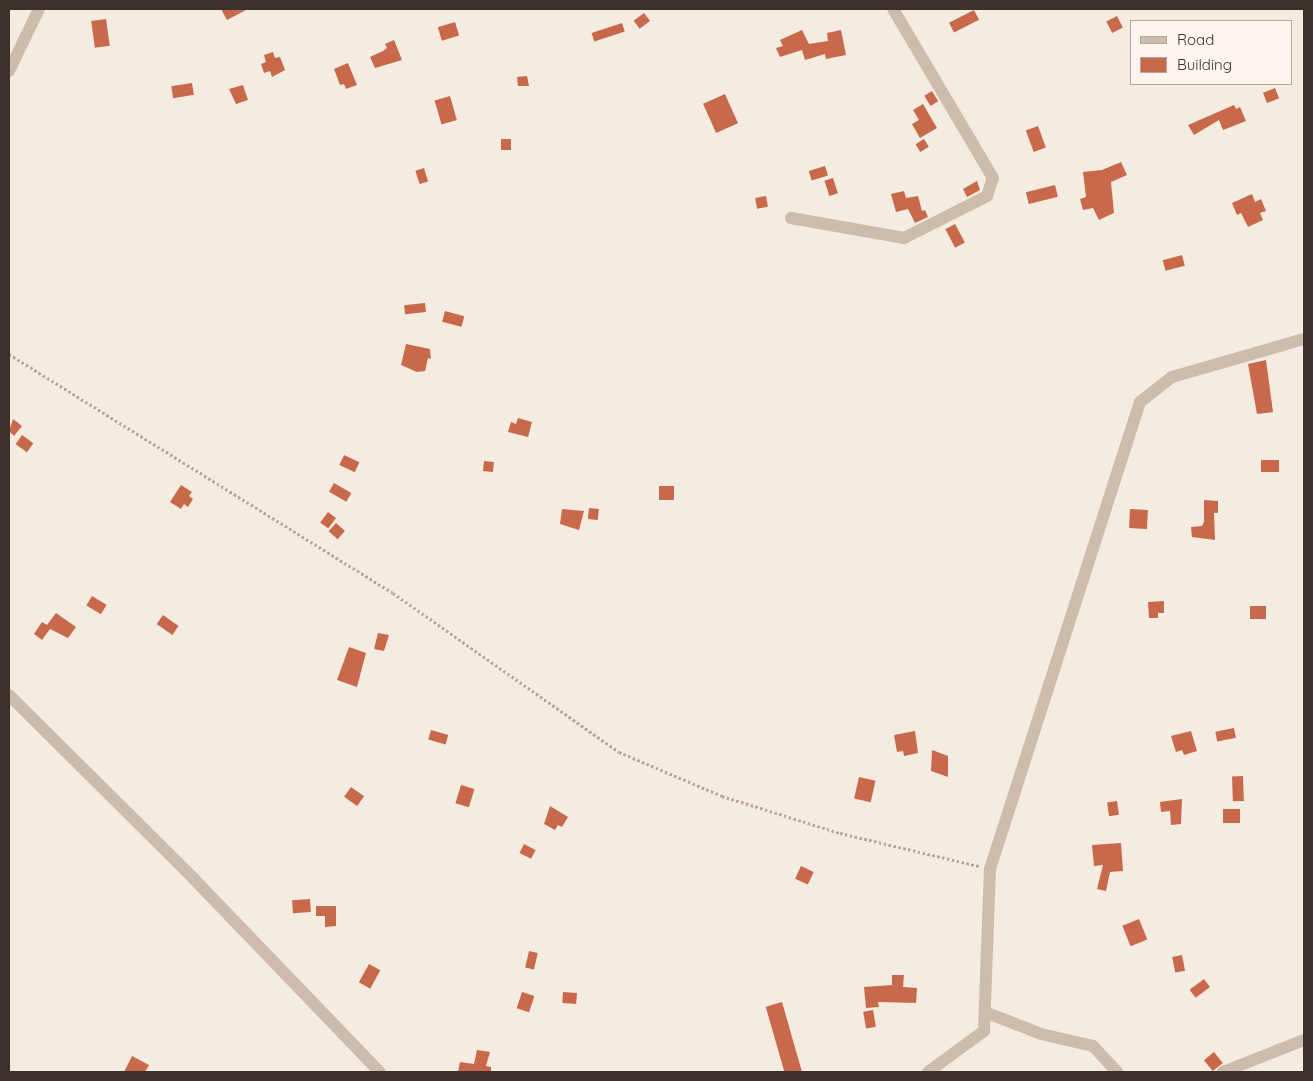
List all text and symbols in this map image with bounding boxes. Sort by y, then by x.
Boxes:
legend [1130,20,1293,85]
text: Road [1177,30,1214,49]
text: Building [1177,55,1232,74]

